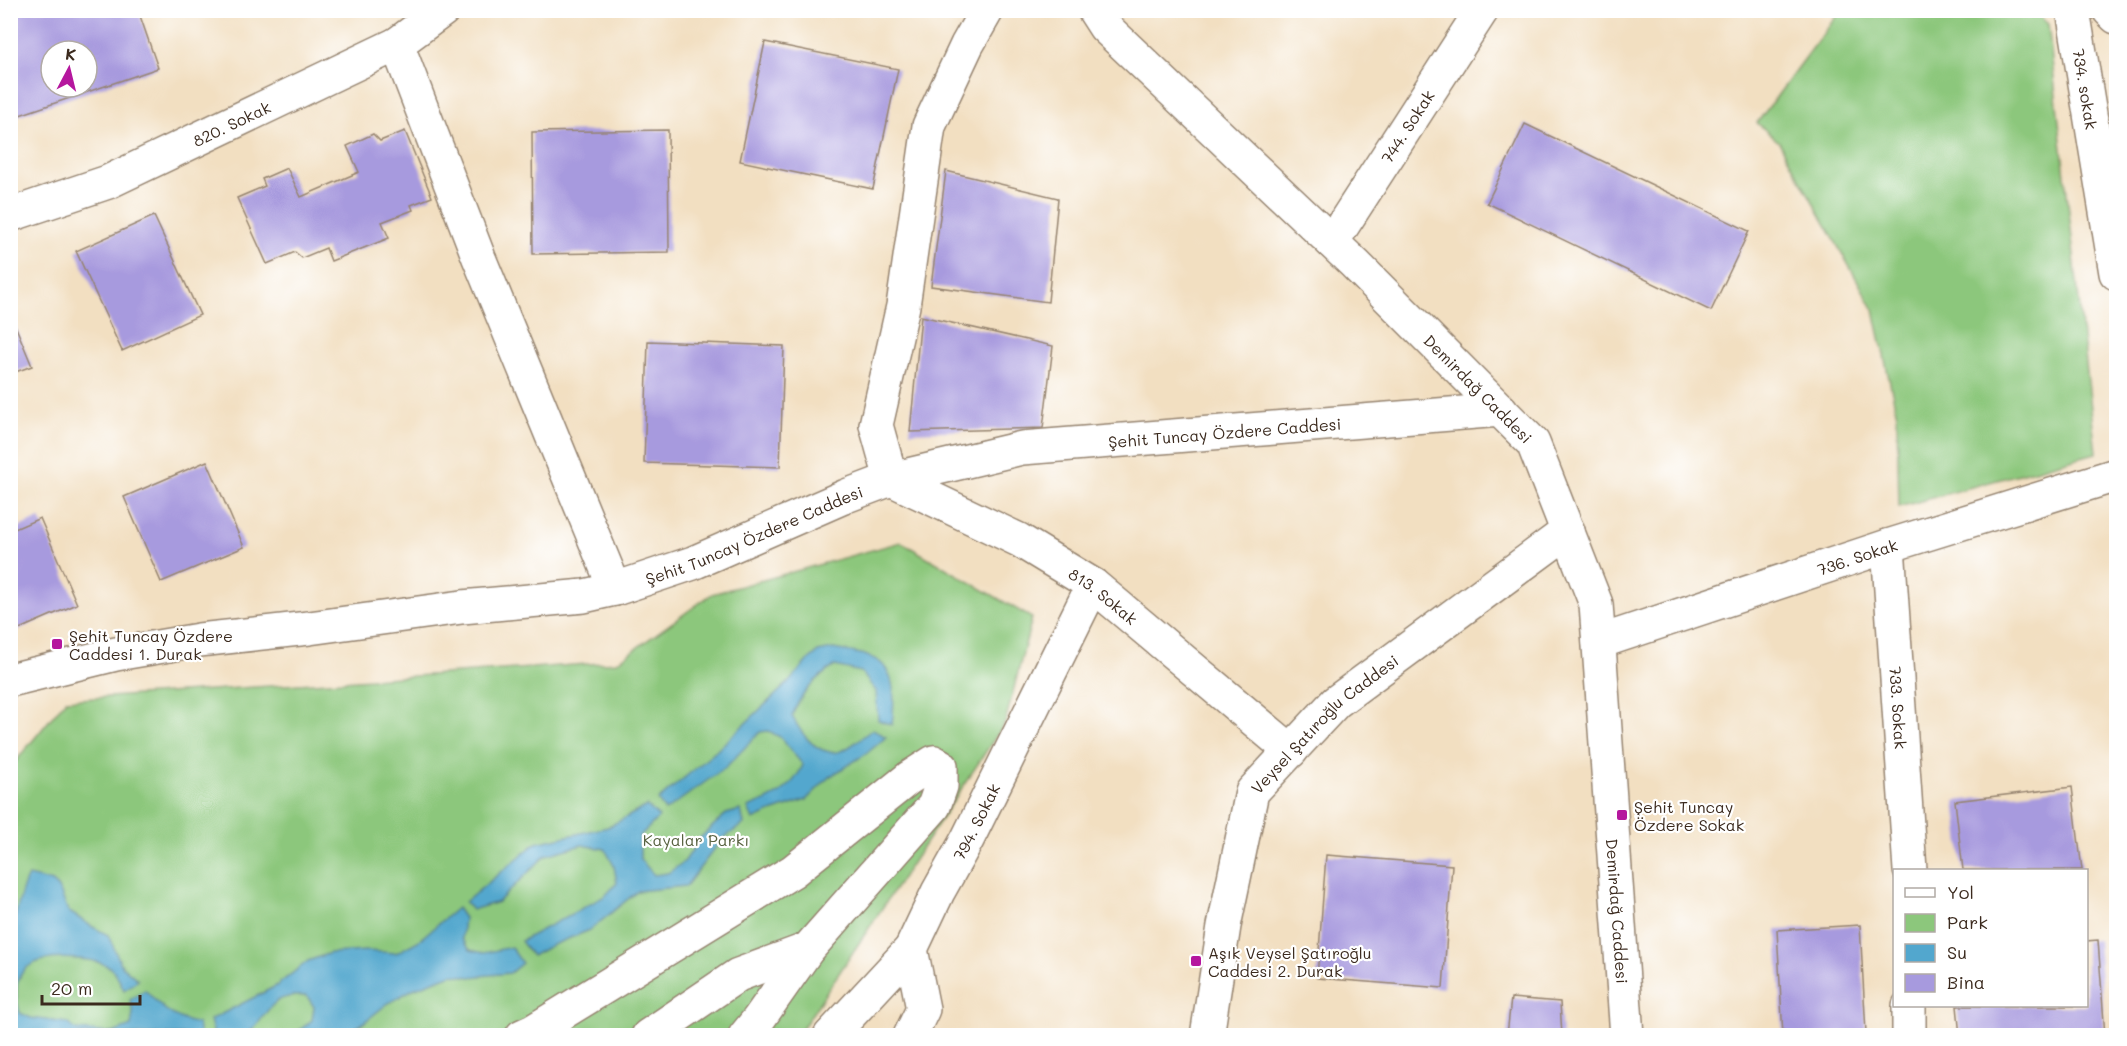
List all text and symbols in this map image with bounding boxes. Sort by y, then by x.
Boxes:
north arrow [39,39,99,99]
text: K [64,43,77,65]
street label: 734. sokak [2069,47,2103,131]
street label: 744. Sokak [1376,86,1438,167]
street label: 820. Sokak [189,96,274,151]
street label: Demirdağ Caddesi [1420,329,1537,447]
street label: Şehit Tuncay Özdere Caddesi [1107,412,1342,452]
street label: Şehit Tuncay Özdere Caddesi [643,480,865,589]
street label: 736. Sokak [1814,533,1900,579]
street label: 813. Sokak [1065,562,1142,629]
place label: Şehit Tuncay Özdere Caddesi 1. Durak [69,625,233,664]
marker: Şehit Tuncay Özdere Caddesi 1. Durak [50,637,64,651]
street label: Veysel Şatıroğlu Caddesi [1246,649,1402,798]
street label: 733. Sokak [1886,665,1912,750]
street label: 794. Sokak [948,780,1004,863]
place label: Şehit Tuncay Özdere Sokak [1634,796,1744,835]
marker: Şehit Tuncay Özdere Sokak [1615,808,1629,822]
park label: Kayalar Parkı [643,829,749,850]
street label: Demirdağ Caddesi [1602,838,1634,984]
legend [1893,869,2088,1007]
text: Yol [1947,880,1974,904]
text: Park [1947,910,1988,934]
text: Su [1947,940,1967,964]
place label: Aşık Veysel Şatıroğlu Caddesi 2. Durak [1208,942,1371,981]
marker: Aşık Veysel Şatıroğlu Caddesi 2. Durak [1189,954,1203,968]
scale bar [42,968,140,1006]
text: Bina [1947,970,1985,994]
text: 20 m [51,976,92,1000]

